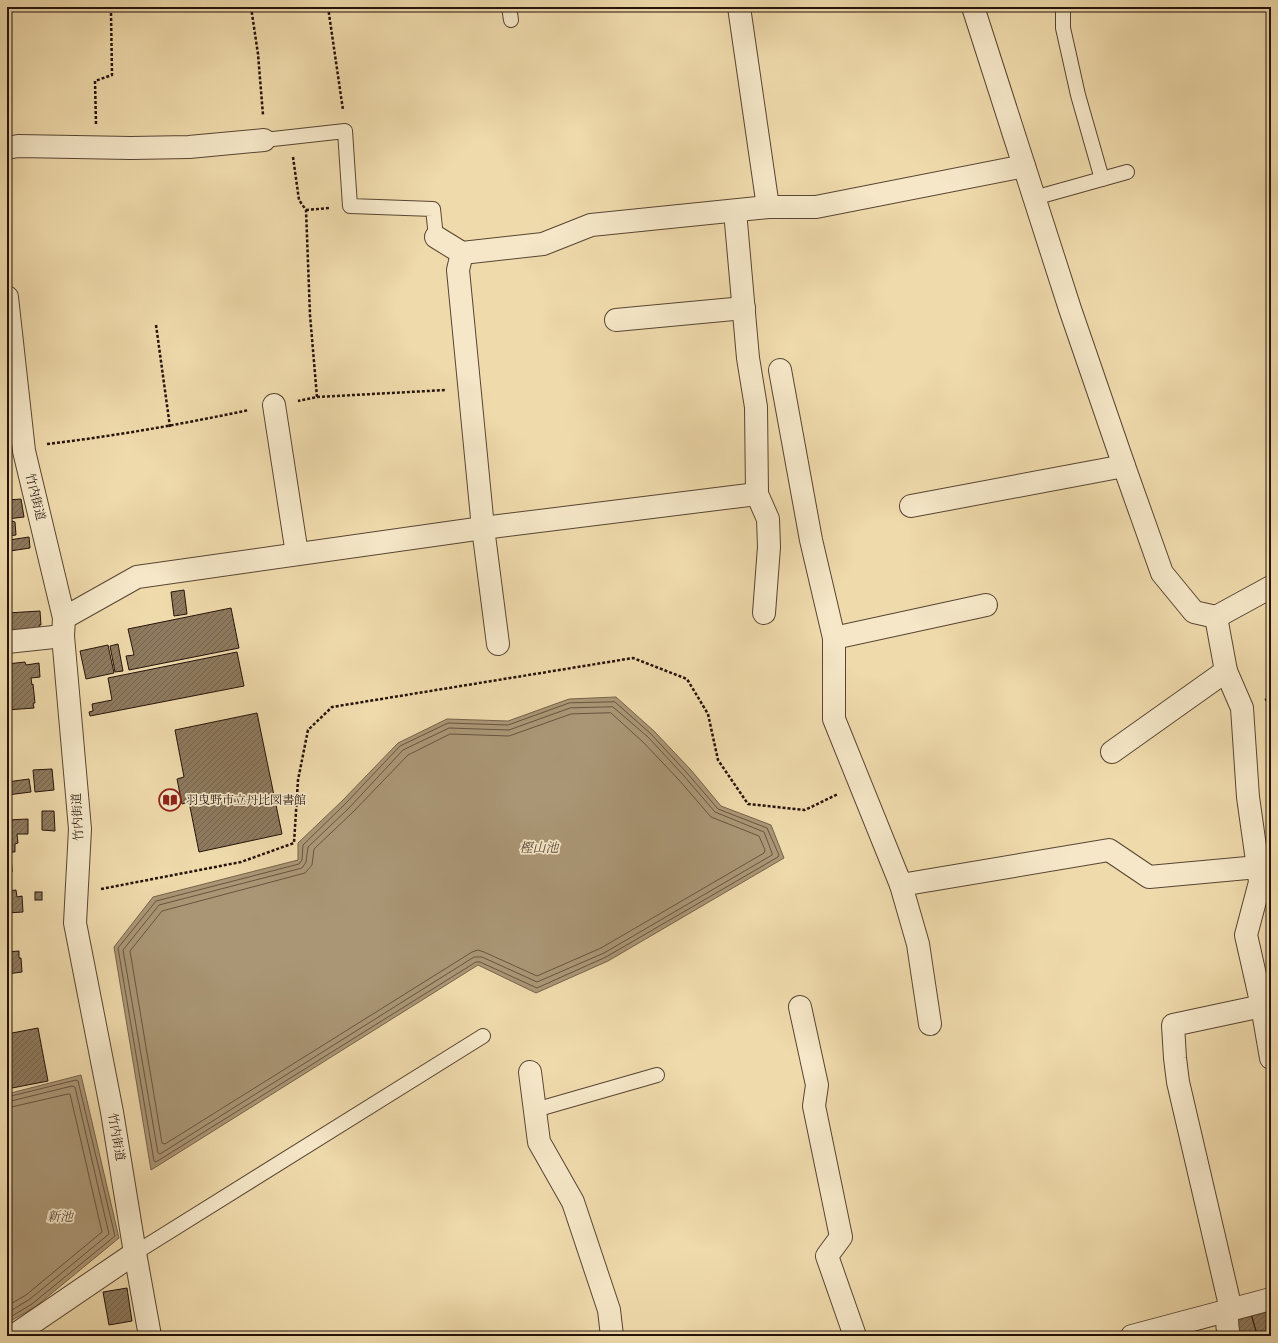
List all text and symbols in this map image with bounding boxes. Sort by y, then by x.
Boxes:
street label: 竹内街道 [22,472,48,522]
library icon: 羽曳野市立丹比図書館 [157,787,183,813]
street label: 竹内街道 [69,793,87,841]
place label: 羽曳野市立丹比図書館 [186,793,306,808]
water label: 樫山池 [519,840,560,857]
street label: 竹内街道 [104,1112,128,1162]
water label: 新池 [47,1209,75,1226]

